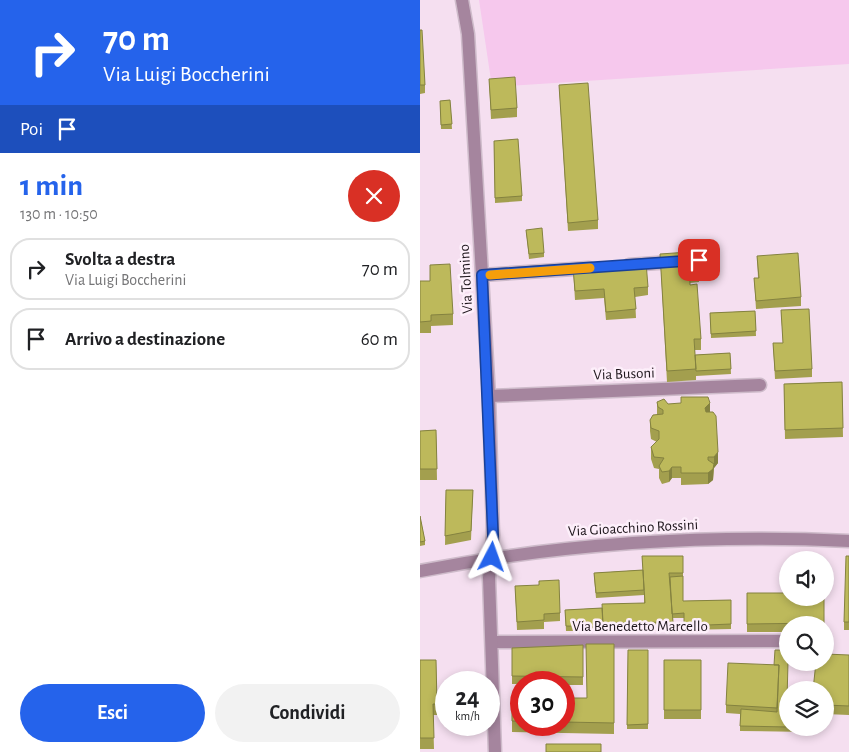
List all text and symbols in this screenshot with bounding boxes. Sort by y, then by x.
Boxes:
icon: right [20,20,85,85]
text: 70 m [103,22,170,57]
text: Via Luigi Boccherini [103,63,270,85]
icon: arrive [53,115,81,143]
text: Poi [20,120,43,139]
button: close [348,170,400,222]
text: 1 min [20,171,83,201]
text: 130 m · 10:50 [20,206,98,222]
pin [678,239,720,281]
street label: Via Tolmino [457,244,475,314]
icon: arrive [685,246,713,274]
text: Svolta a destra [65,250,175,269]
icon: right [22,255,50,283]
text: 70 m [362,260,398,279]
text: Via Luigi Boccherini [65,272,186,288]
icon: arrive [22,325,50,353]
text: Arrivo a destinazione [65,330,225,349]
text: 60 m [361,330,398,349]
street label: Via Busoni [593,365,655,383]
street label: Via Gioacchino Rossini [568,517,698,539]
position arrow [465,530,517,582]
map controls [779,551,834,736]
button: sound [779,551,834,606]
button: search [779,616,834,671]
street label: Via Benedetto Marcello [572,619,708,634]
speed limit sign: 30 [510,671,575,736]
button: layers [779,681,834,736]
button: Esci [20,684,205,742]
button: Condividi [215,684,400,742]
text: 24 [455,685,480,710]
text: km/h [455,710,480,722]

